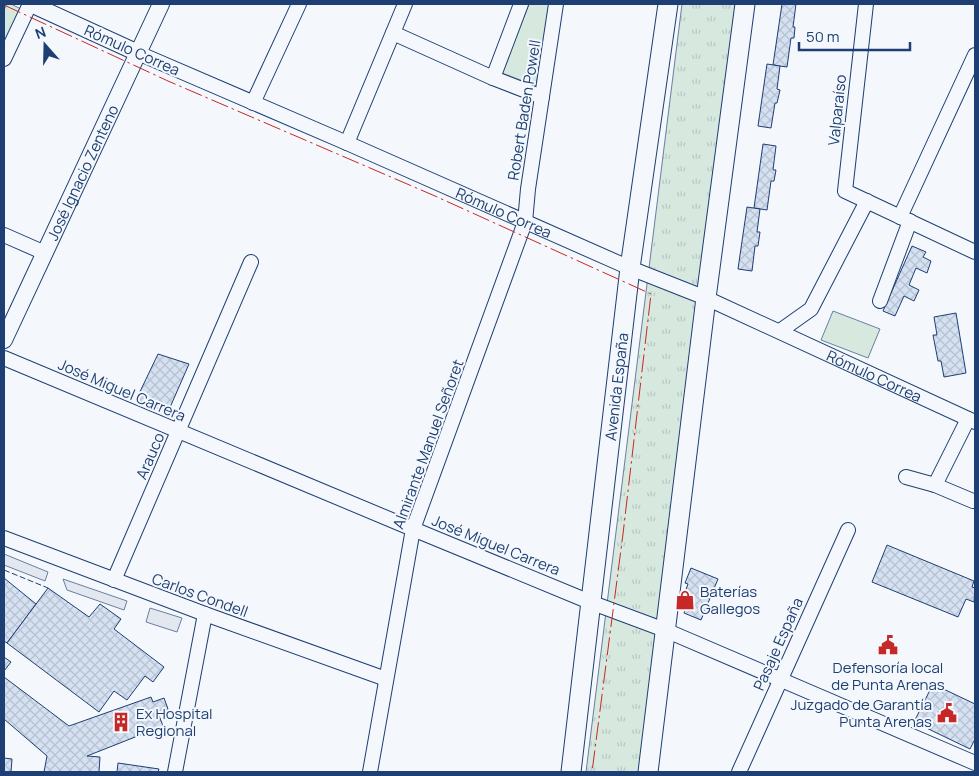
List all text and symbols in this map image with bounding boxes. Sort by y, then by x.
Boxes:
north arrow [20,20,70,70]
street label: Rómulo Correa [81,20,183,80]
scale bar [799,20,910,52]
text: N [32,22,48,43]
text: 50 m [806,26,840,47]
street label: Robert Baden Powell [503,38,545,182]
street label: Valparaíso [823,73,851,146]
street label: José Ignacio Zenteno [42,101,123,244]
street label: Rómulo Correa [453,182,555,243]
street label: Avenida España [599,332,633,442]
street label: Rómulo Correa [823,345,925,407]
street label: José Miguel Carrera [55,354,189,426]
street label: Almirante Manuel Señoret [388,356,468,532]
street label: Arauco [131,429,169,483]
street label: José Miguel Carrera [429,510,563,580]
street label: Carlos Condell [149,568,251,622]
place label: Baterías Gallegos [700,581,760,619]
shop icon: Baterías Gallegos [674,589,696,611]
street label: Pasaje España [748,594,808,694]
public building icon: Defensoría local de Punta Arenas [877,634,899,656]
place label: Defensoría local de Punta Arenas [831,657,945,695]
place label: Juzgado de Garantía Punta Arenas [790,694,932,732]
public building icon: Juzgado de Garantía Punta Arenas [936,702,958,724]
place label: Ex Hospital Regional [136,703,213,741]
building icon: Ex Hospital Regional [110,711,132,733]

